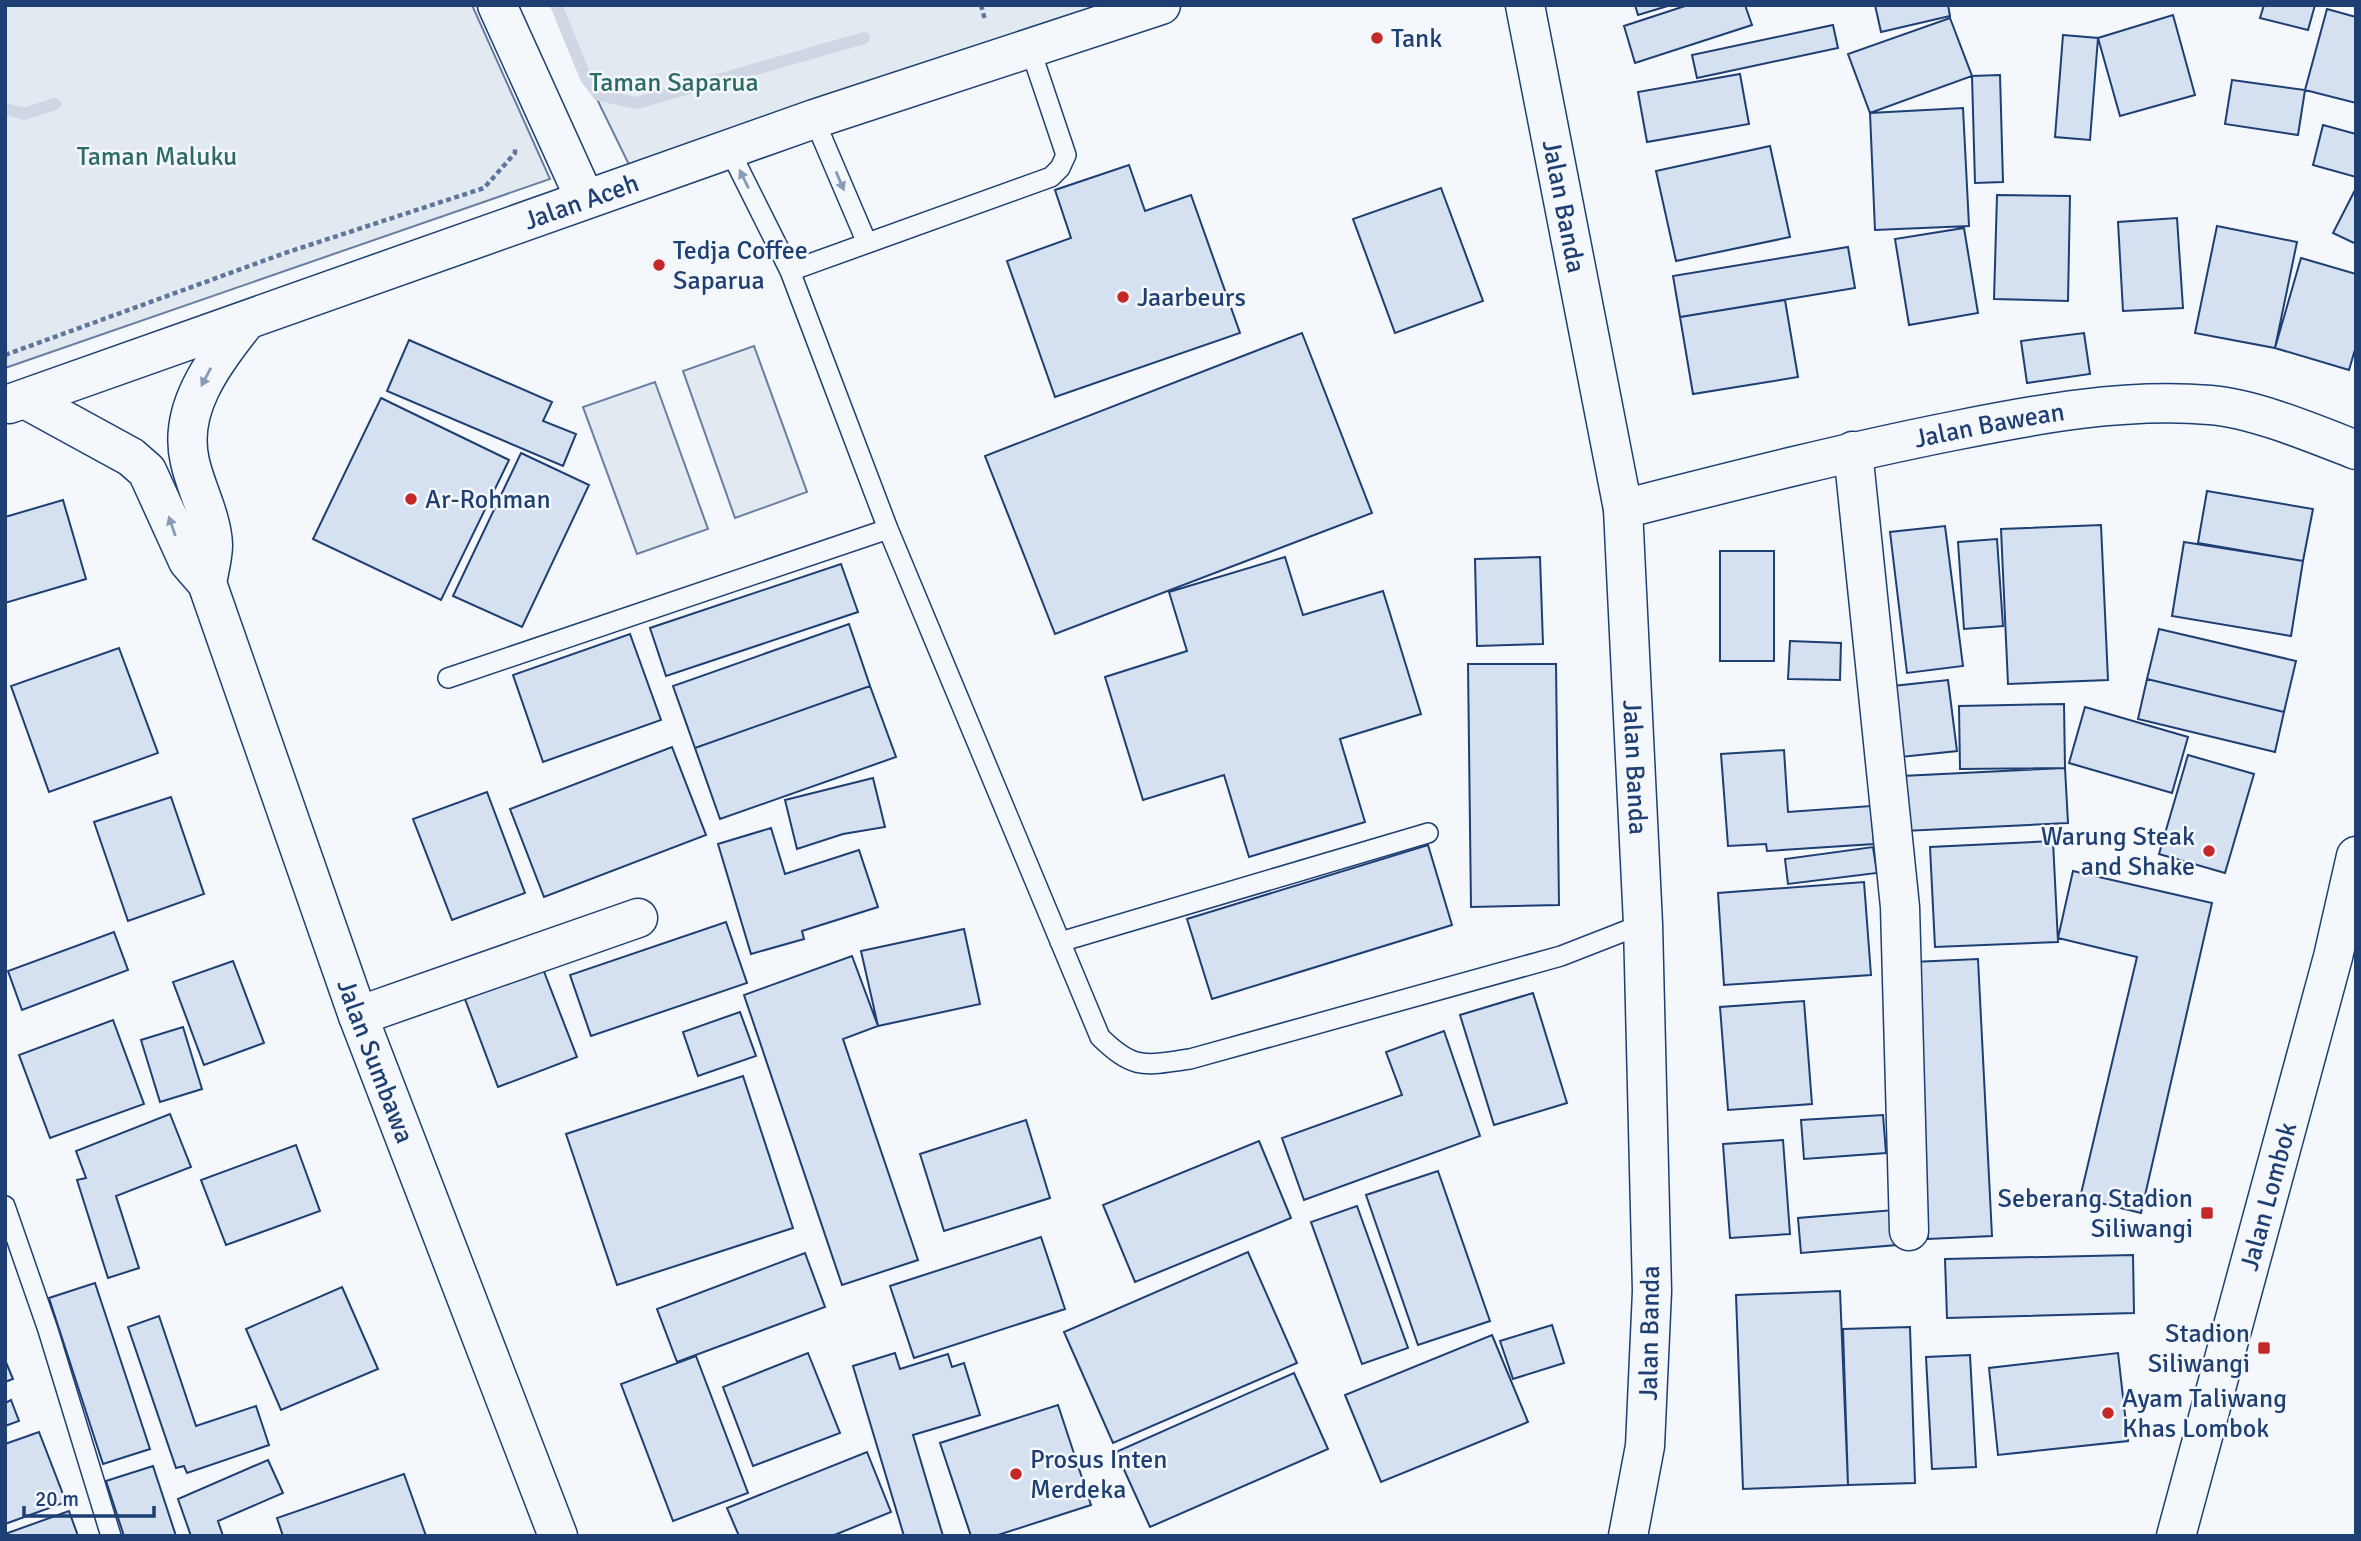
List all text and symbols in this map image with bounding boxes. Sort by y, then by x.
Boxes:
place label: Tank [1391,23,1442,55]
marker: Tank [1369,30,1385,46]
park label: Taman Saparua [589,67,759,99]
street label: Jalan Banda [1535,137,1592,276]
park label: Taman Maluku [77,141,237,173]
street label: Jalan Aceh [520,167,643,237]
one-way arrow [738,169,749,189]
one-way arrow [835,171,846,192]
place label: Tedja Coffee Saparua [673,235,808,297]
marker: Tedja Coffee Saparua [651,257,667,273]
place label: Jaarbeurs [1137,282,1246,314]
marker: Jaarbeurs [1115,289,1131,305]
one-way arrow [200,367,212,387]
street label: Jalan Bawean [1911,396,2067,456]
place label: Ar-Rohman [425,484,551,516]
marker: Ar-Rohman [403,491,419,507]
one-way arrow [166,515,177,536]
street label: Jalan Banda [1615,699,1654,836]
place label: Warung Steak and Shake [2041,821,2195,883]
marker: Warung Steak and Shake [2201,843,2217,859]
street label: Jalan Sumbawa [329,975,420,1148]
street label: Jalan Lombok [2234,1119,2304,1274]
place label: Seberang Stadion Siliwangi [1998,1183,2193,1245]
marker: Seberang Stadion Siliwangi [2199,1205,2215,1221]
street label: Jalan Banda [1633,1265,1667,1401]
place label: Stadion Siliwangi [2148,1318,2250,1380]
marker: Stadion Siliwangi [2256,1340,2272,1356]
place label: Ayam Taliwang Khas Lombok [2122,1383,2287,1445]
marker: Ayam Taliwang Khas Lombok [2100,1405,2116,1421]
place label: Prosus Inten Merdeka [1030,1444,1168,1506]
marker: Prosus Inten Merdeka [1008,1466,1024,1482]
scale bar [24,1474,154,1518]
text: 20 m [35,1486,79,1512]

